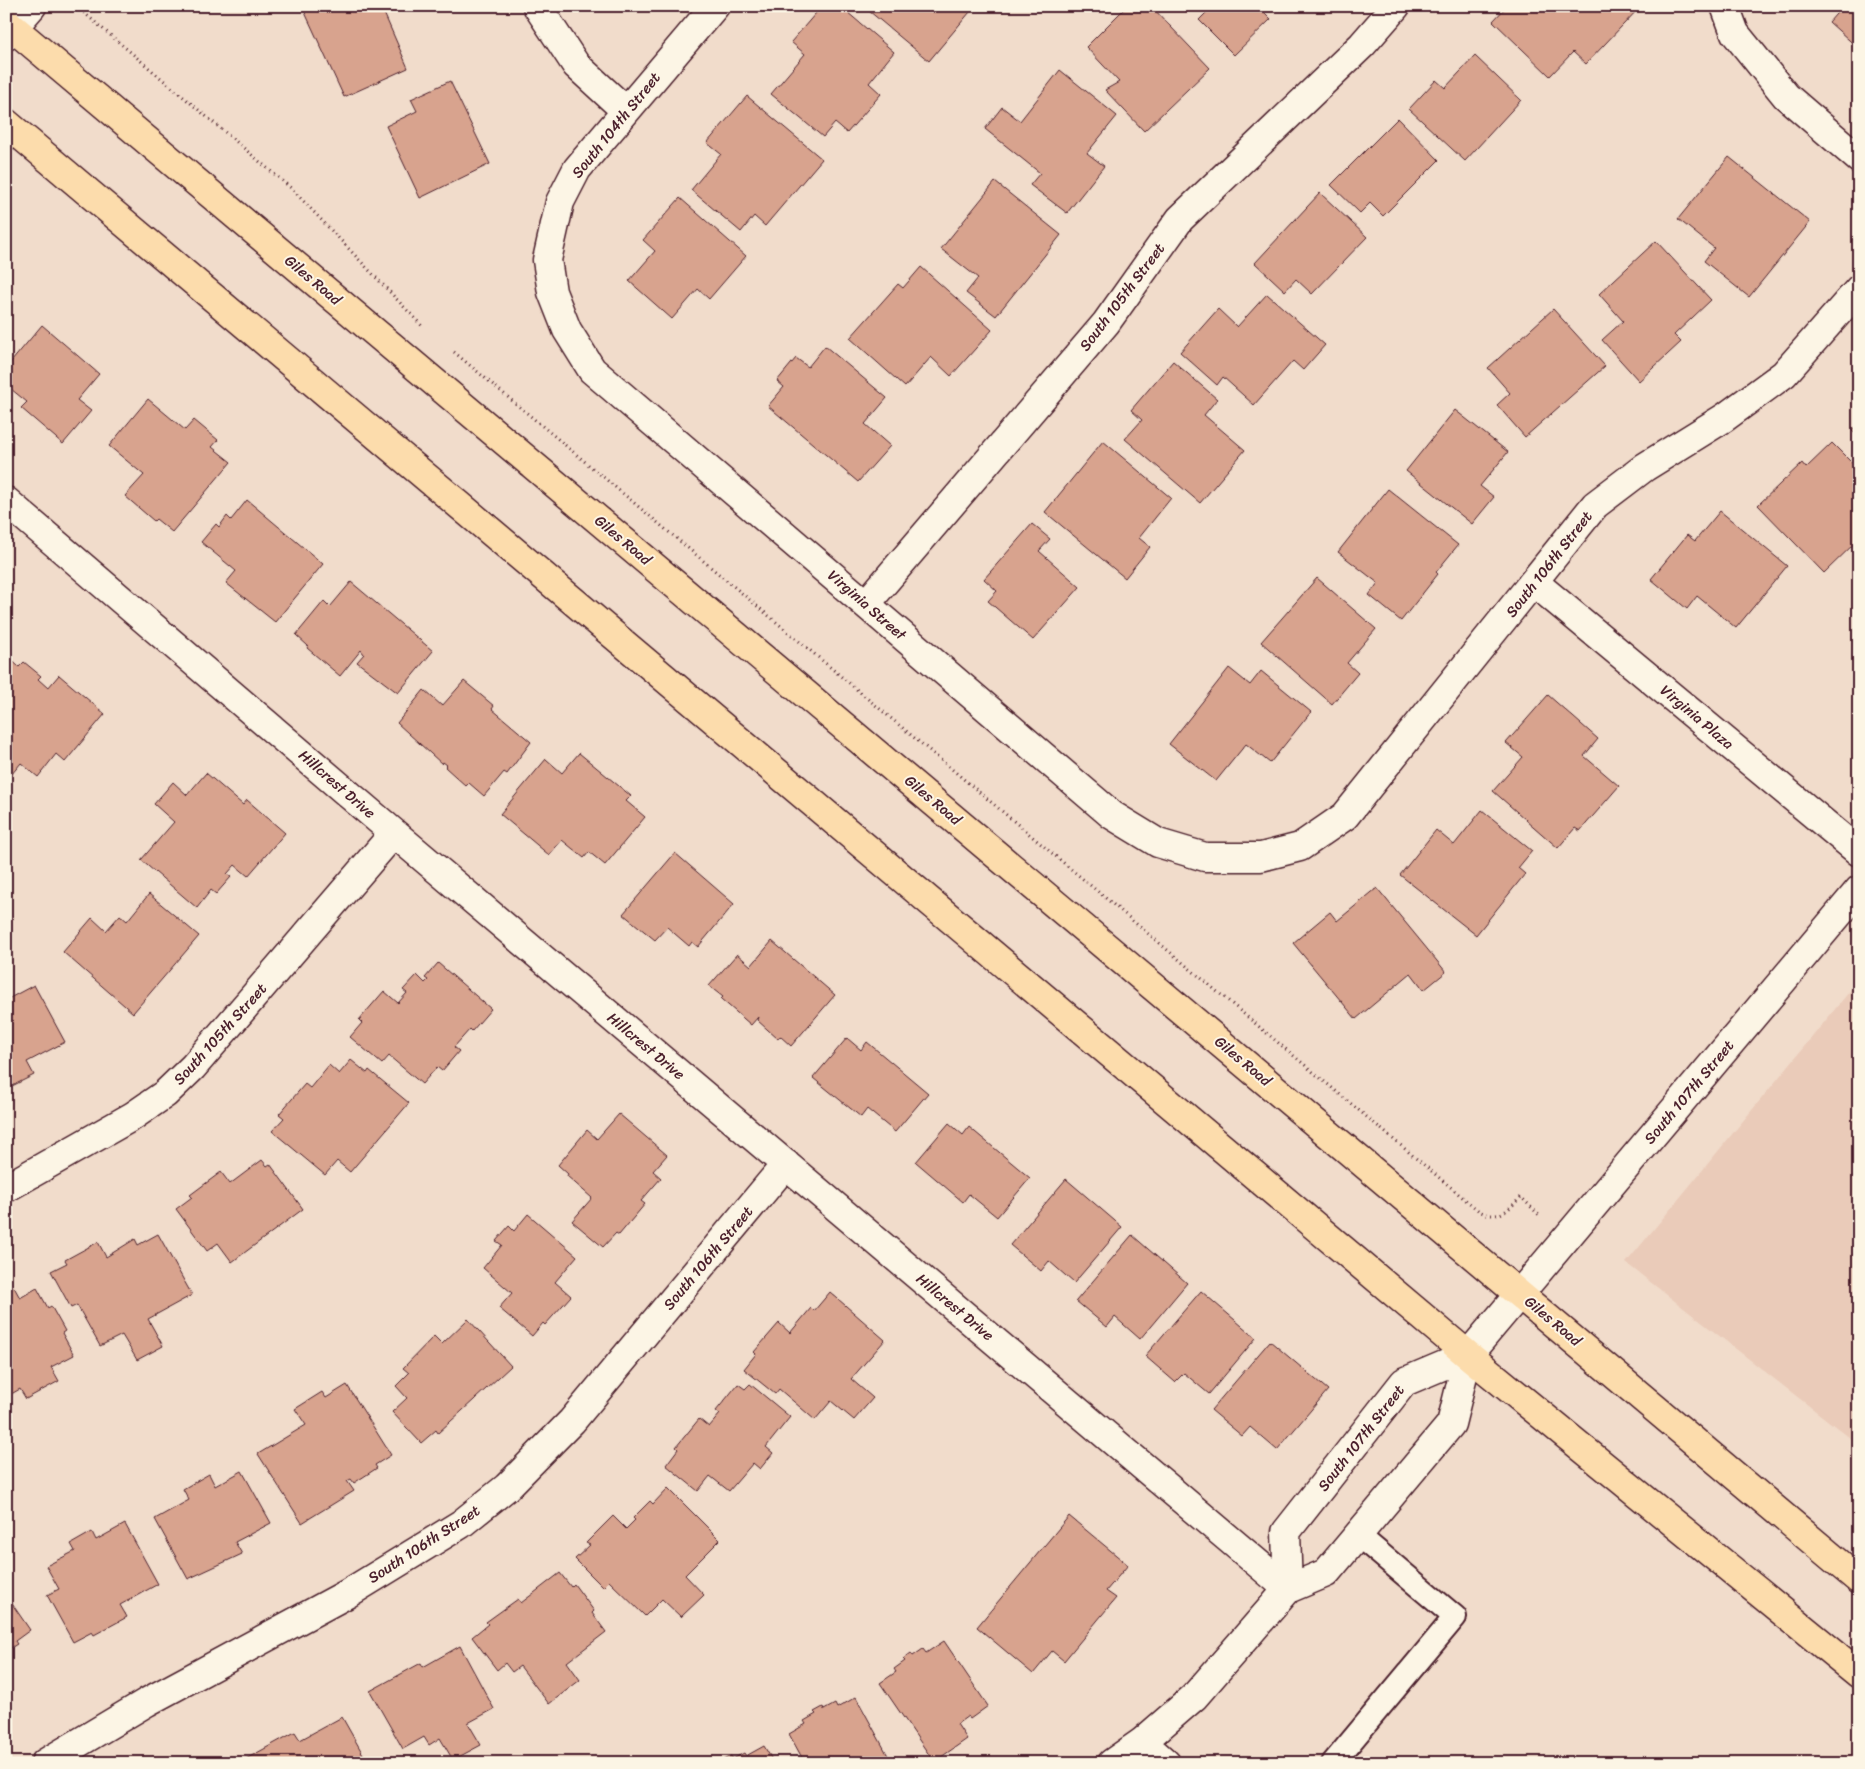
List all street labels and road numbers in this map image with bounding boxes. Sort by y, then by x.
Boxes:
street label: South 104th Street [565,66,667,184]
street label: South 105th Street [1072,237,1172,357]
street label: Giles Road [279,248,348,313]
street label: South 106th Street [1499,505,1599,623]
street label: Giles Road [589,508,658,573]
street label: Virginia Street [822,563,913,647]
street label: Virginia Plaza [1654,678,1740,756]
street label: Hillcrest Drive [292,743,382,825]
street label: Giles Road [899,768,968,833]
street label: South 105th Street [167,977,274,1091]
street label: Hillcrest Drive [601,1005,691,1087]
street label: Giles Road [1209,1029,1278,1094]
street label: South 107th Street [1637,1034,1741,1150]
street label: South 106th Street [656,1200,760,1316]
street label: Hillcrest Drive [910,1266,1000,1348]
street label: Giles Road [1519,1289,1588,1354]
street label: South 107th Street [1311,1379,1411,1497]
street label: South 106th Street [363,1498,486,1590]

